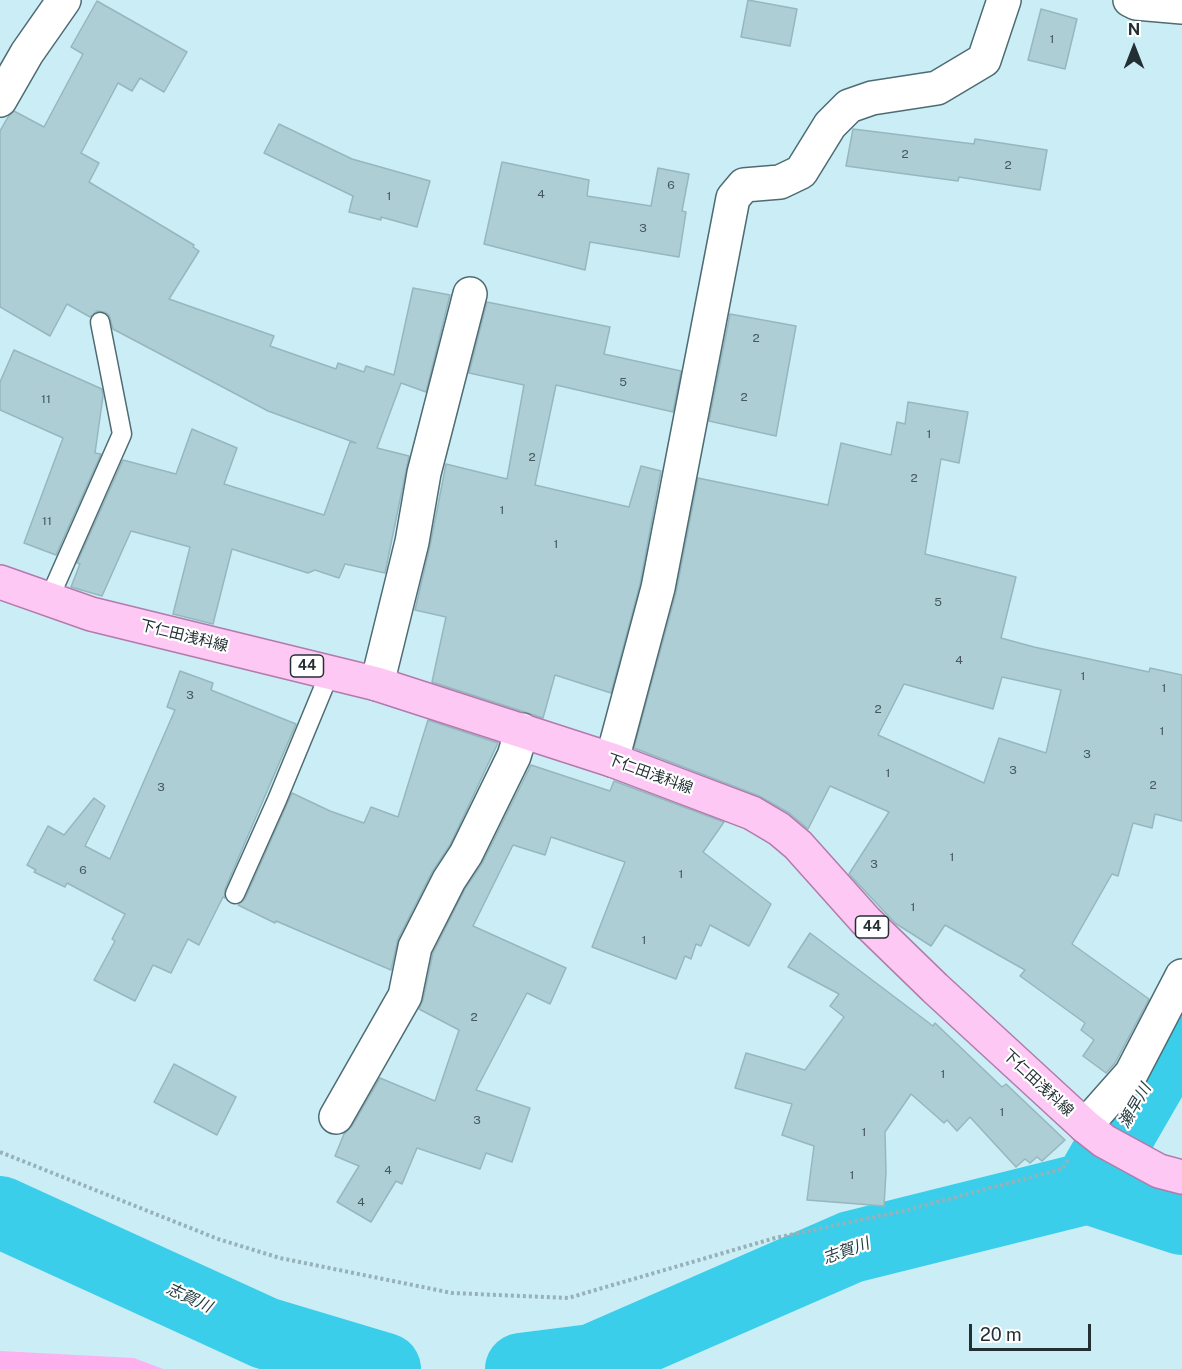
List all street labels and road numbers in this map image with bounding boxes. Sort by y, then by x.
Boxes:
street label: 下仁田浅科線 [138,616,230,656]
road number: 44 [290,655,324,677]
street label: 下仁田浅科線 [605,750,695,798]
road number: 44 [856,916,888,938]
street label: 下仁田浅科線 [999,1046,1077,1120]

